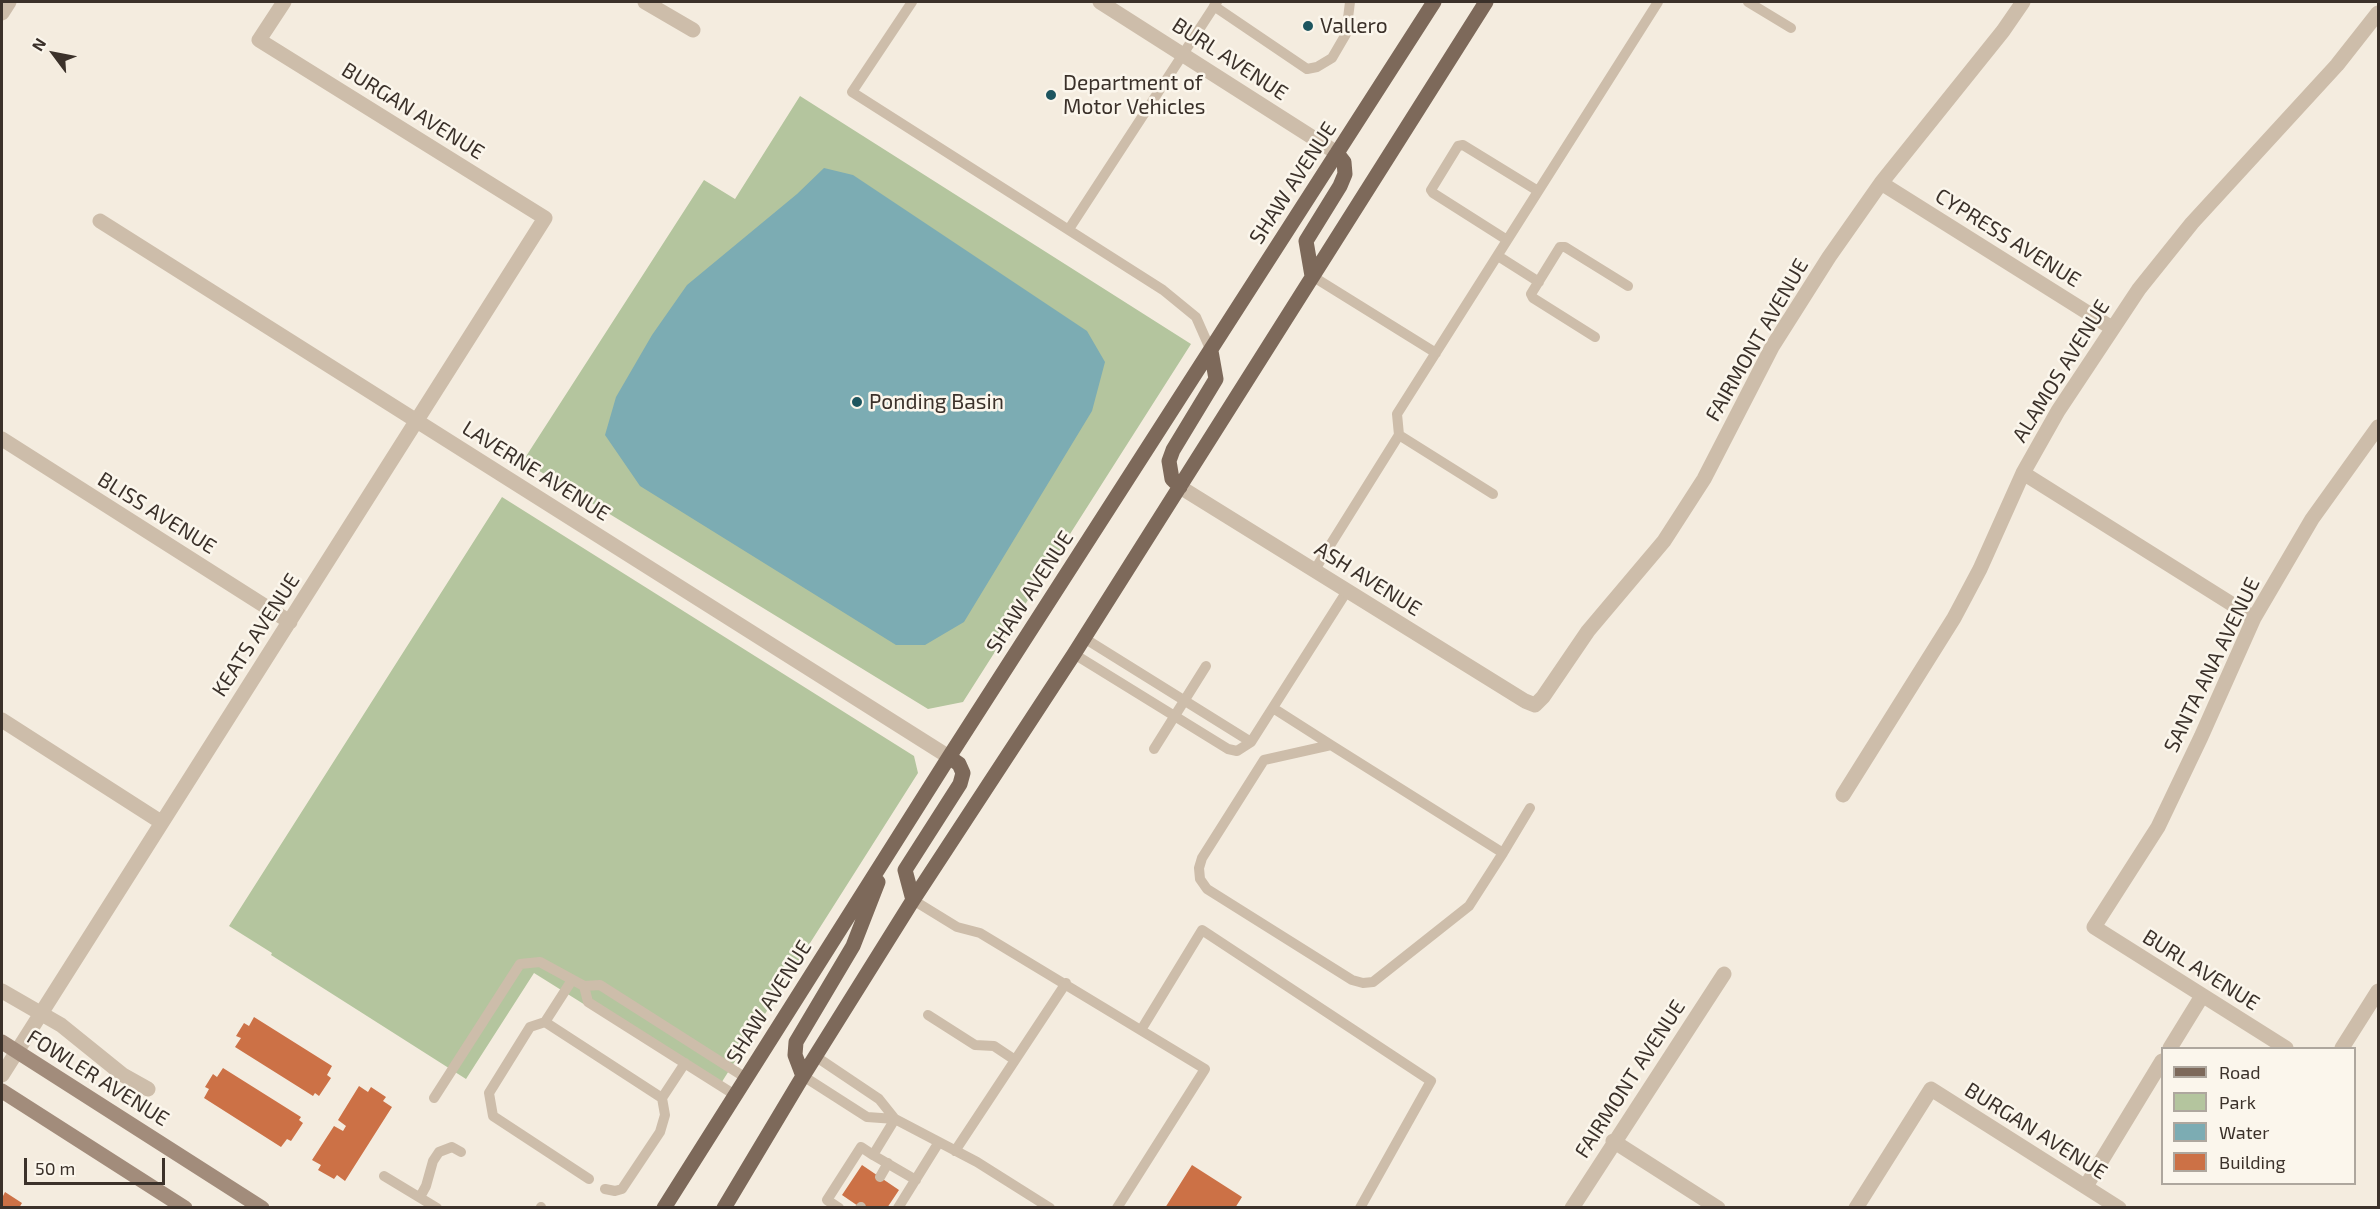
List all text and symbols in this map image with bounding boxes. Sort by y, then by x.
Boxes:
street label: BURL AVENUE [1167,12,1293,106]
place label: Vallero [1320,13,1388,39]
marker: Vallero [1301,19,1315,33]
north arrow [24,24,84,84]
text: N [27,34,49,54]
street label: BURGAN AVENUE [337,57,489,165]
place label: Department of Motor Vehicles [1063,70,1205,120]
marker: Department of Motor Vehicles [1044,88,1058,102]
street label: SHAW AVENUE [1244,117,1342,249]
street label: CYPRESS AVENUE [1931,183,2085,293]
street label: FAIRMONT AVENUE [1700,254,1814,426]
street label: ALAMOS AVENUE [2007,295,2115,447]
place label: Ponding Basin [869,389,1004,415]
marker: Ponding Basin [850,395,864,409]
street label: LAVERNE AVENUE [458,415,614,527]
street label: BLISS AVENUE [93,467,221,559]
street label: SHAW AVENUE [981,526,1079,658]
street label: ASH AVENUE [1310,536,1426,622]
street label: KEATS AVENUE [207,569,305,701]
street label: SANTA ANA AVENUE [2159,573,2265,757]
street label: BURL AVENUE [2138,924,2264,1016]
street label: SHAW AVENUE [721,936,817,1068]
street label: FAIRMONT AVENUE [1570,995,1690,1163]
street label: FOWLER AVENUE [22,1024,174,1132]
legend [2161,1047,2356,1185]
text: Road [2219,1061,2260,1083]
street label: BURGAN AVENUE [1960,1077,2112,1185]
text: Park [2219,1091,2256,1113]
text: Water [2219,1121,2269,1143]
scale bar [27,1146,168,1184]
text: Building [2219,1151,2286,1173]
text: 50 m [35,1157,75,1179]

